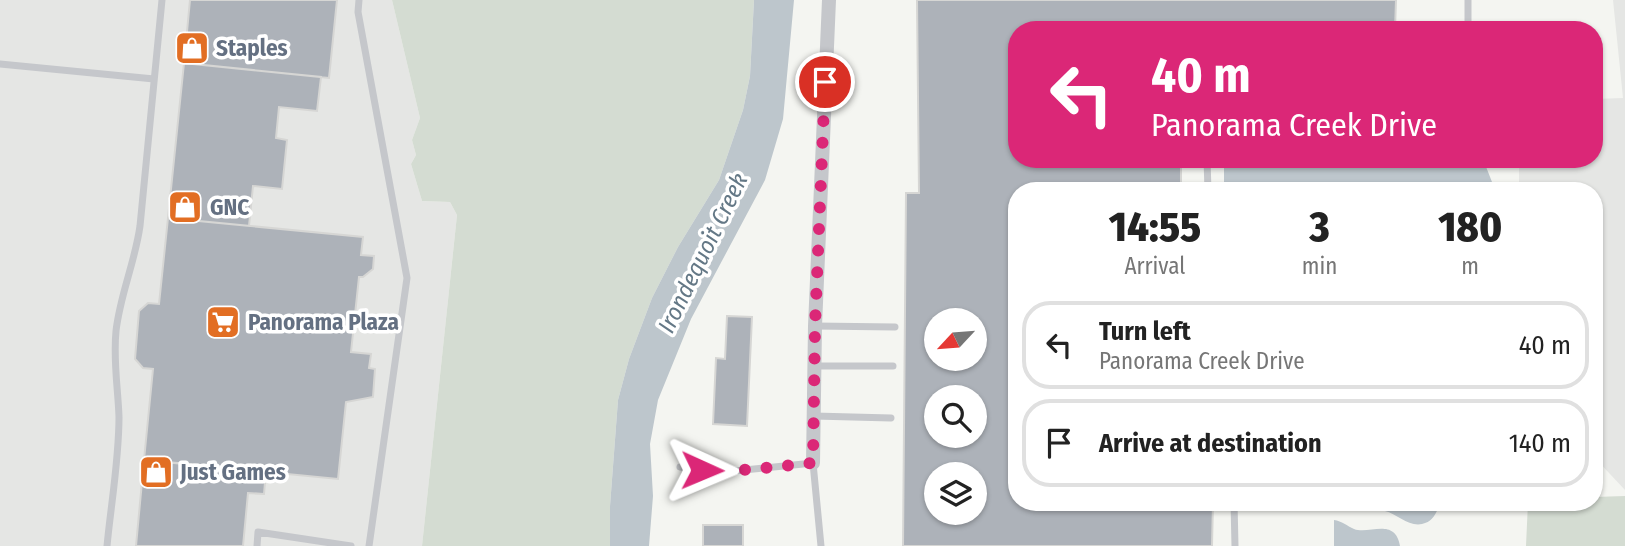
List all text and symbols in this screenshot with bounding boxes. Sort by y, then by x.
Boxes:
shop icon: Staples [173,29,211,67]
place label: Staples [216,34,288,62]
text: 40 m [1151,46,1251,105]
icon: left [1036,49,1127,140]
pin [795,52,855,112]
icon: arrive [806,63,844,101]
text: Panorama Creek Drive [1151,106,1437,144]
water label: Irondequoit Creek [652,169,754,337]
shop icon: GNC [166,188,204,226]
place label: GNC [210,193,249,221]
text: 14:55 [1109,202,1201,252]
text: 3 [1309,202,1330,252]
text: 180 [1438,202,1502,252]
text: Arrival [1124,252,1185,280]
text: min [1302,252,1337,280]
text: m [1461,252,1479,280]
supermarket icon: Panorama Plaza [204,303,242,341]
place label: Panorama Plaza [248,308,399,336]
north arrow [924,308,987,371]
map controls [924,308,987,525]
text: Turn left [1099,316,1191,347]
icon: left [1040,326,1078,364]
text: 40 m [1519,330,1571,361]
text: Panorama Creek Drive [1099,347,1305,375]
button: search [924,385,987,448]
icon: arrive [1040,424,1078,462]
text: Arrive at destination [1099,428,1322,459]
text: 140 m [1509,428,1571,459]
position arrow [665,433,739,507]
shop icon: Just Games [137,453,175,491]
place label: Just Games [179,458,286,486]
button: layers [924,462,987,525]

